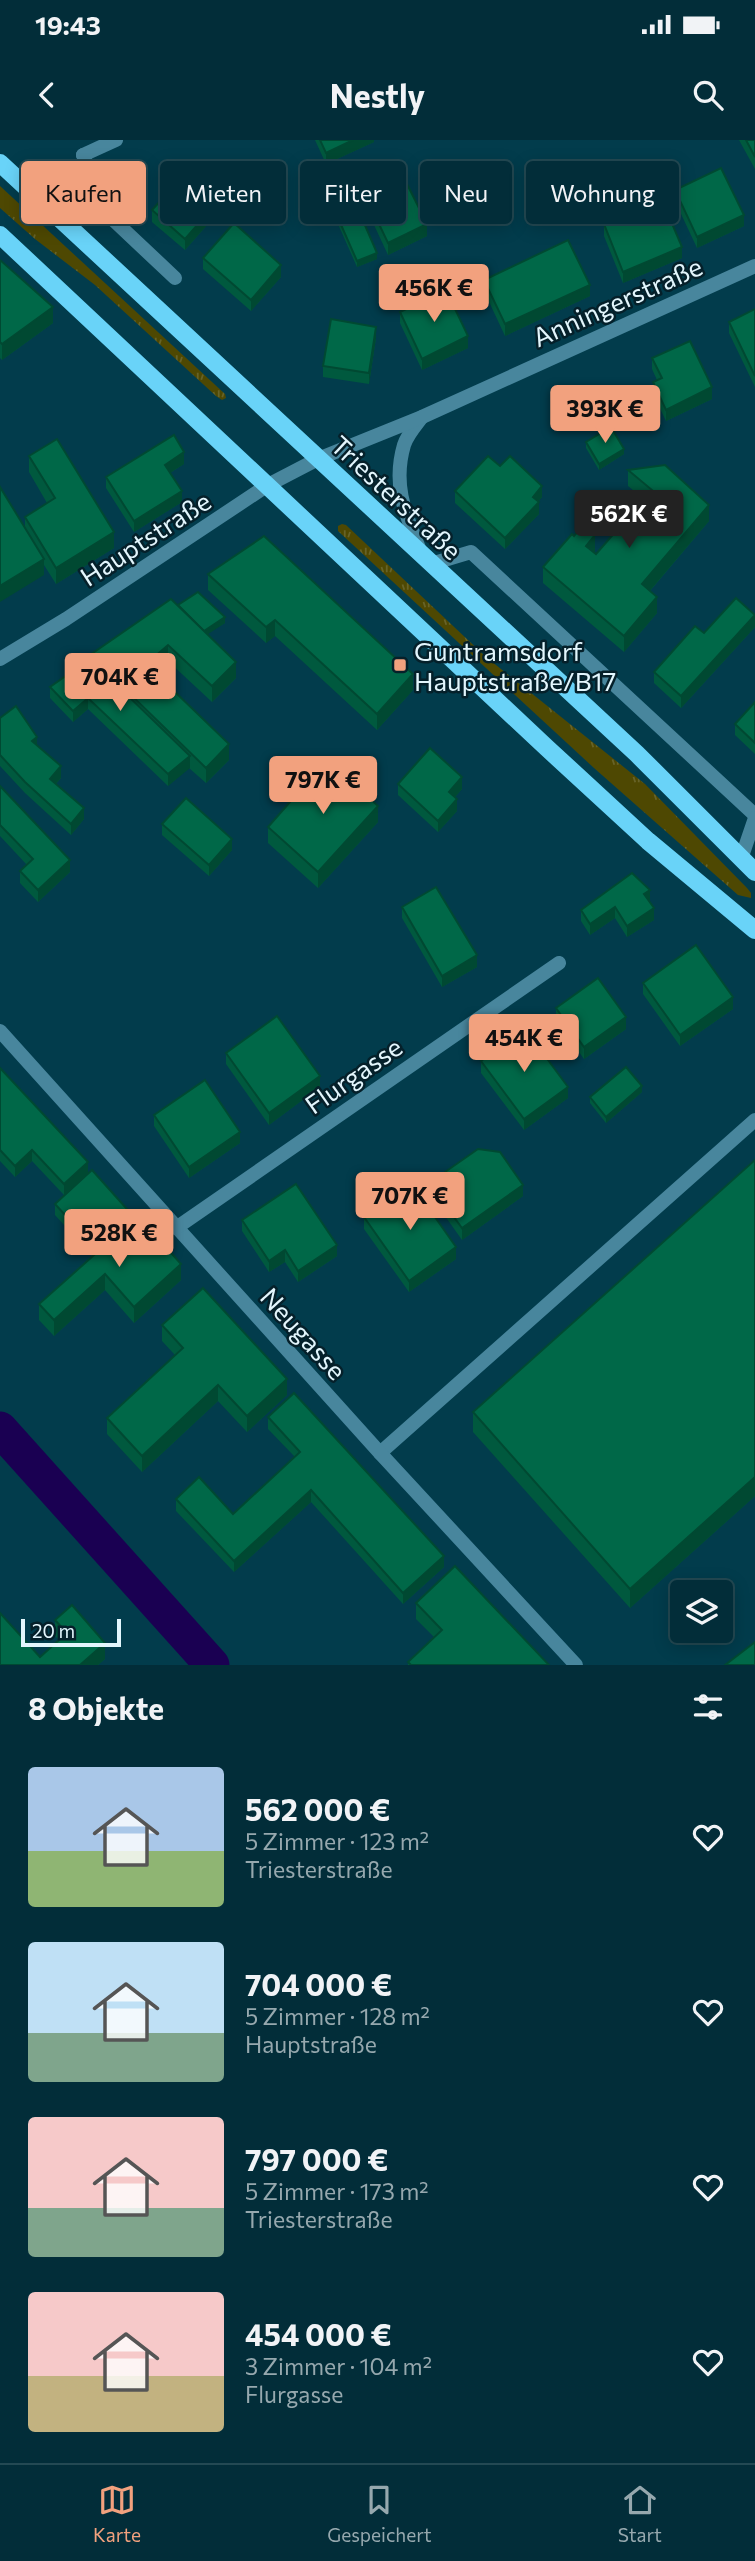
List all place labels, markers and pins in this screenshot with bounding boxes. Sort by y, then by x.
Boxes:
pin: 456K € [377,264,491,324]
pin: 393K € [548,386,662,445]
pin: 562K € [572,490,686,550]
place label: Guntramsdorf Hauptstraße/B17 [414,635,616,696]
pin: 704K € [63,654,177,713]
marker: Guntramsdorf Hauptstraße/B17 [392,657,408,673]
pin: 797K € [266,756,380,816]
pin: 454K € [467,1014,581,1074]
pin: 707K € [353,1172,467,1232]
pin: 528K € [62,1210,176,1269]

